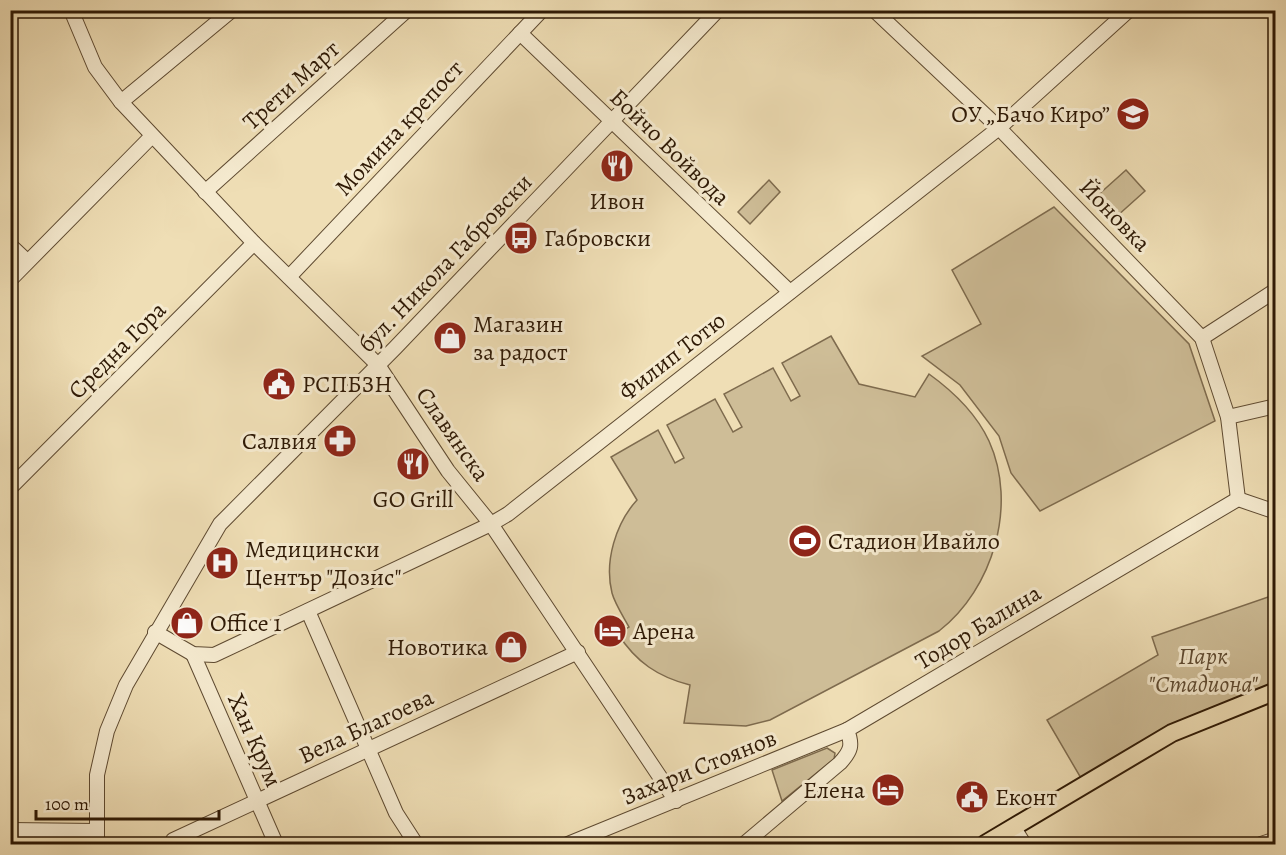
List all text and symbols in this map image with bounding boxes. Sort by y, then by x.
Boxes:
street label: Трети Март [236,33,346,137]
street label: Момина крепост [328,53,471,203]
street label: Бойчо Войвода [603,81,737,213]
school or university icon: ОУ „Бачо Киро” [1115,96,1151,132]
place label: ОУ „Бачо Киро” [951,98,1110,130]
restaurant icon: Ивон [599,148,635,184]
street label: бул. Никола Габровски [351,166,539,360]
street label: Йоновка [1072,171,1158,259]
place label: Ивон [589,185,645,217]
bus stop icon: Габровски [503,220,539,256]
place label: Габровски [544,222,651,254]
street label: Средна Гора [61,294,173,406]
street label: Филип Тотю [612,304,732,408]
place label: Магазин за радост [473,308,568,368]
shop icon: Магазин за радост [432,320,468,356]
public building icon: РСПБЗН [261,366,297,402]
place label: РСПБЗН [302,368,392,400]
street label: Славянска [409,380,497,488]
pharmacy icon: Салвия [322,423,358,459]
place label: Салвия [242,425,317,457]
restaurant icon: GO Grill [395,446,431,482]
place label: GO Grill [373,483,453,515]
sports icon: Стадион Ивайло [787,523,823,559]
place label: Стадион Ивайло [828,525,1000,557]
place label: Медицински Център "Дозис" [245,533,402,593]
hospital icon: Медицински Център "Дозис" [204,545,240,581]
street label: Тодор Балина [909,577,1047,677]
shop icon: Office 1 [169,605,205,641]
place label: Office 1 [210,607,281,639]
hotel icon: Арена [592,613,628,649]
place label: Арена [632,615,695,647]
shop icon: Новотика [493,629,529,665]
place label: Новотика [387,631,488,663]
park label: Парк "Стадиона" [1148,640,1259,700]
street label: Вела Благоева [293,681,439,771]
street label: Хан Крум [220,688,290,792]
street label: Захари Стоянов [617,721,781,813]
hotel icon: Елена [870,772,906,808]
place label: Елена [803,774,865,806]
public building icon: Еконт [954,779,990,815]
place label: Еконт [995,781,1058,813]
scale bar [36,783,219,821]
text: 100 m [45,792,89,816]

